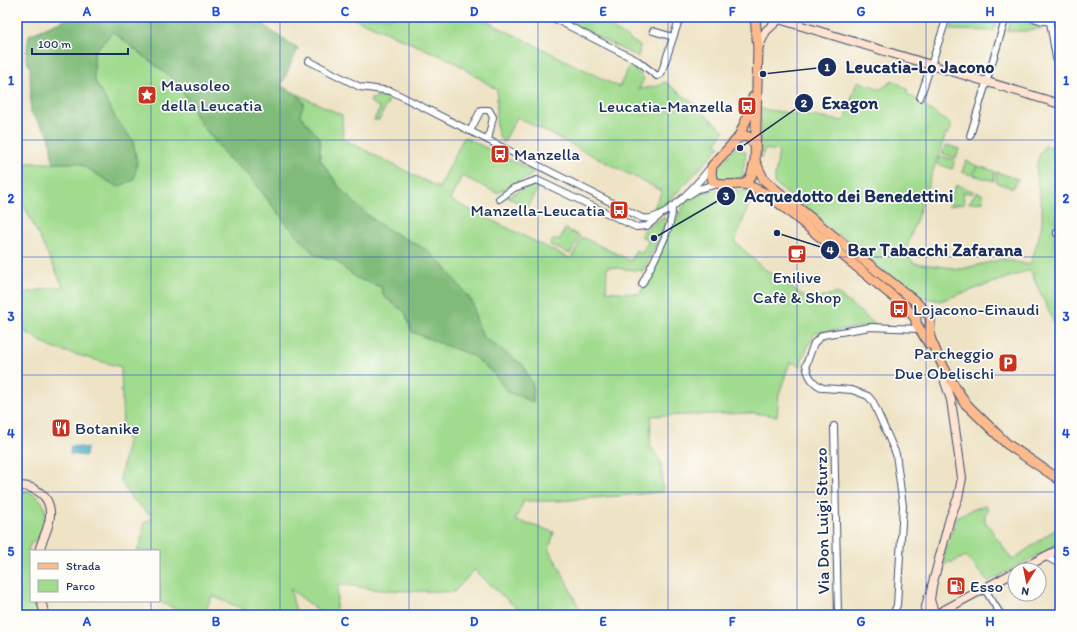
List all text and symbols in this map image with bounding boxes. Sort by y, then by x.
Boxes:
text: A [82,4,92,19]
text: B [212,4,221,19]
text: C [341,4,350,19]
text: D [470,4,479,19]
text: E [599,4,607,19]
text: F [729,4,736,19]
text: G [857,4,866,19]
text: H [986,4,995,19]
scale bar [32,30,128,56]
text: 100 m [38,37,71,51]
callout: Leucatia-Lo Jacono [817,52,1002,82]
text: Leucatia-Lo Jacono [846,56,995,78]
text: 1 [824,60,830,74]
text: 1 [8,73,14,88]
text: 1 [1063,73,1069,88]
place label: Mausoleo della Leucatia [161,75,262,115]
place icon: Mausoleo della Leucatia [136,84,158,106]
callout: Exagon [794,88,887,118]
text: Exagon [822,92,879,114]
bus stop icon: Leucatia-Manzella [736,95,758,117]
place label: Leucatia-Manzella [599,96,733,116]
text: 2 [801,96,808,110]
bus stop icon: Manzella [489,143,511,165]
place label: Manzella [514,144,580,164]
callout: Acquedotto dei Benedettini [716,181,962,211]
text: Acquedotto dei Benedettini [744,185,953,207]
text: 3 [723,189,730,203]
text: 2 [8,191,15,206]
text: 2 [1063,191,1070,206]
bus stop icon: Manzella-Leucatia [608,199,630,221]
place label: Manzella-Leucatia [470,200,605,220]
callout: Bar Tabacchi Zafarana [820,235,1030,265]
text: Bar Tabacchi Zafarana [848,239,1023,261]
cafe icon: Enilive Cafè & Shop [786,243,808,265]
text: 4 [826,243,834,257]
place label: Enilive Cafè & Shop [753,267,841,307]
bus stop icon: Lojacono-Einaudi [888,298,910,320]
place label: Lojacono-Einaudi [913,299,1039,319]
text: 3 [7,309,15,324]
text: 3 [1062,309,1070,324]
place label: Parcheggio Due Obelischi [894,343,994,383]
parking icon: Parcheggio Due Obelischi [997,352,1019,374]
restaurant icon: Botanike [50,417,72,439]
place label: Botanike [75,418,140,438]
text: 4 [7,426,15,441]
text: 4 [1062,426,1070,441]
street label: Via Don Luigi Sturzo [811,447,833,595]
text: 5 [8,544,15,559]
text: 5 [1063,544,1070,559]
legend [30,550,160,602]
text: Strada [66,559,101,573]
north arrow [1007,562,1047,602]
fuel station icon: Esso [945,575,967,597]
place label: Esso [970,576,1003,596]
text: Parco [66,579,95,593]
text: N [1021,584,1030,598]
text: A [82,614,92,629]
text: B [212,614,221,629]
text: C [341,614,350,629]
text: D [470,614,479,629]
text: E [599,614,607,629]
text: F [729,614,736,629]
text: G [857,614,866,629]
text: H [986,614,995,629]

